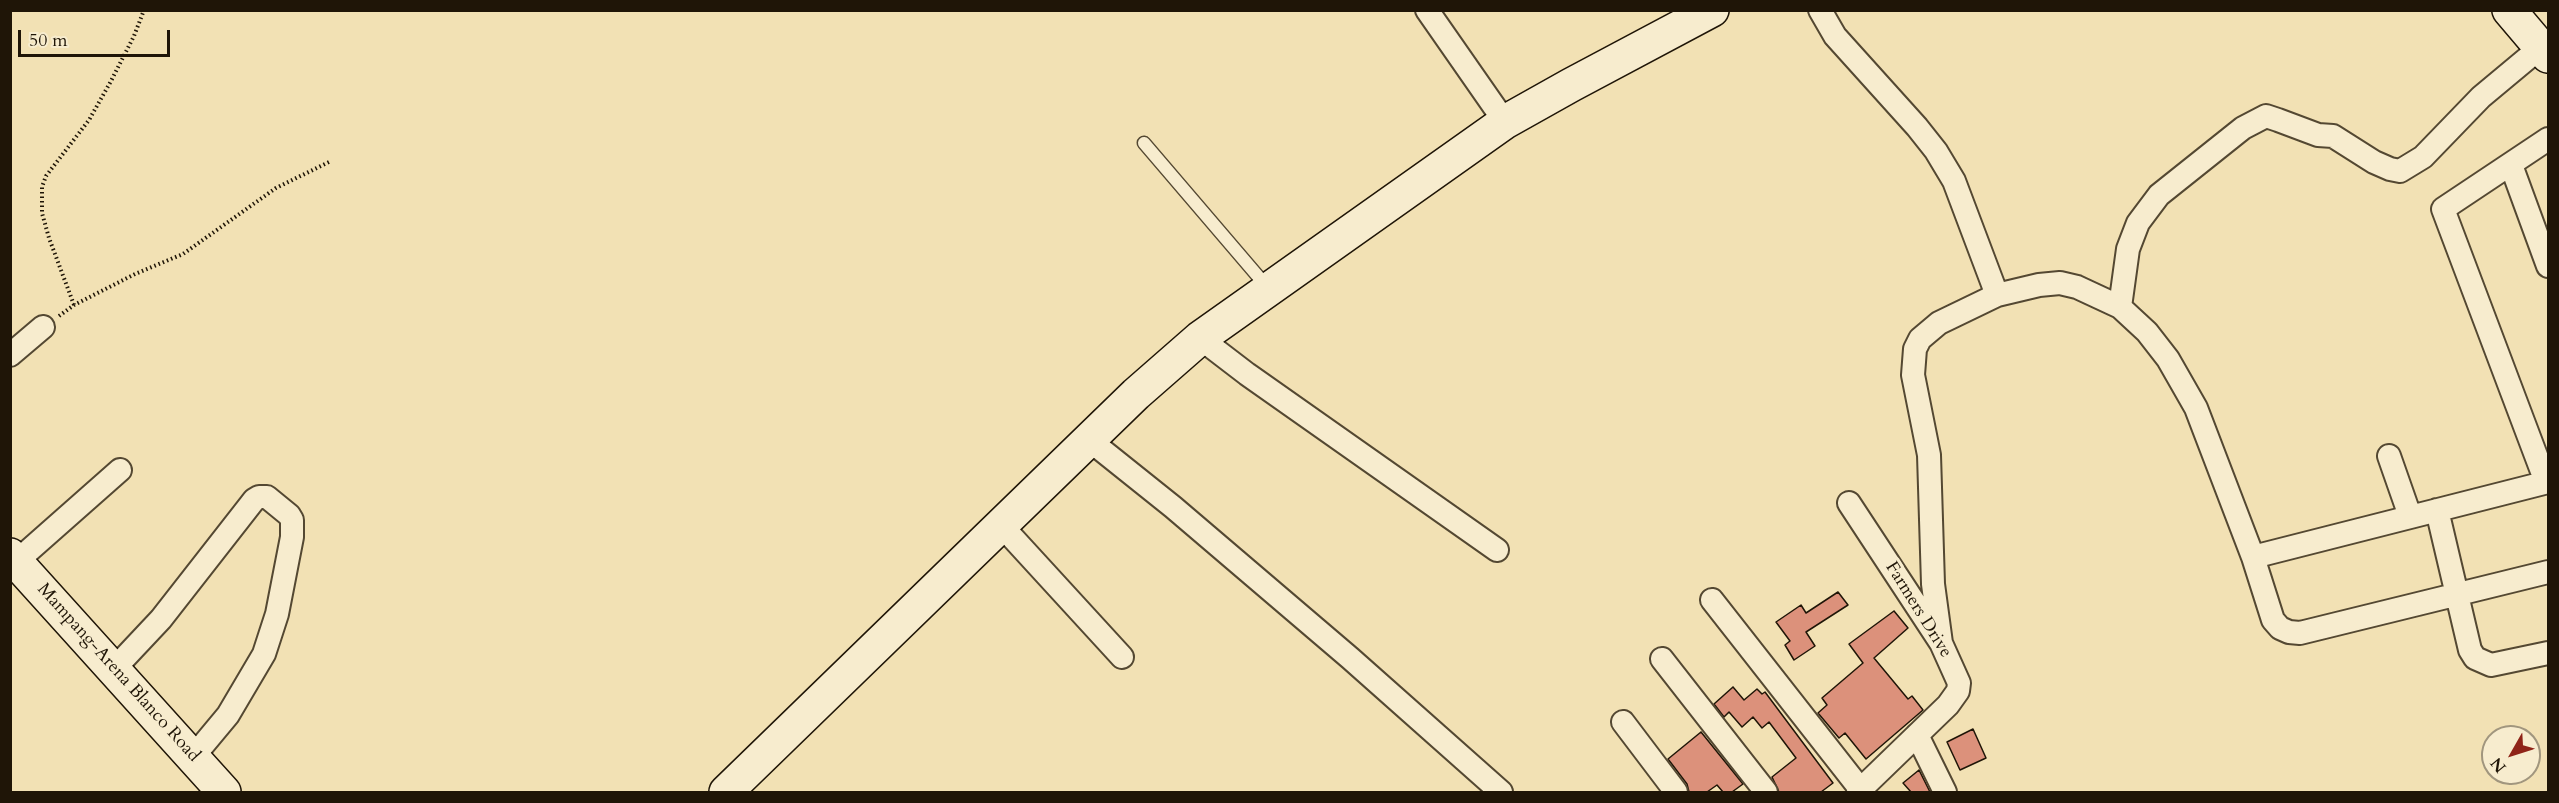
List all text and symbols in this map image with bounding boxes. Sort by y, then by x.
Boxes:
scale bar [21,18,172,56]
text: 50 m [29,28,68,53]
street label: Farmers Drive [1880,558,1956,662]
street label: Mampang-Arena Blanco Road [32,579,204,767]
north arrow [2481,725,2541,785]
text: N [2486,753,2511,777]

